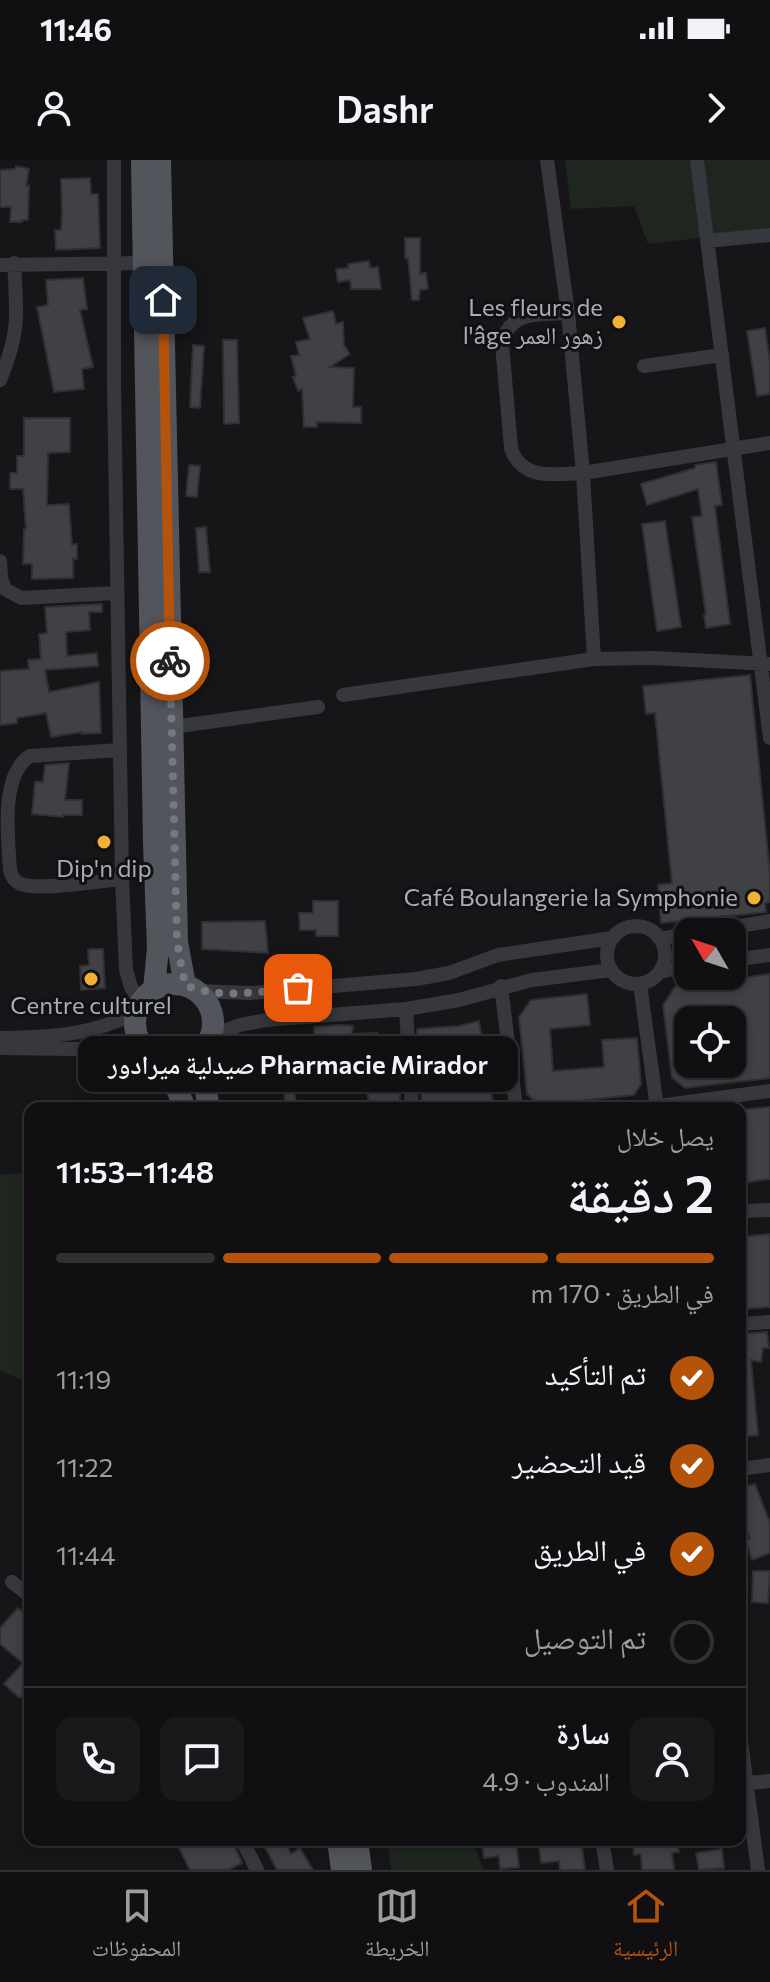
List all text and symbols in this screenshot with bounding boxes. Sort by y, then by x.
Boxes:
text: 11:46 [40,10,112,47]
icon: person [32,86,76,130]
text: Dashr [336,86,434,130]
icon: forward [694,86,738,130]
pin [129,266,197,334]
icon: home [141,278,185,322]
place label: Les fleurs de l'âge زهور العمر [463,292,603,349]
marker: Les fleurs de l'âge زهور العمر [610,313,628,331]
courier [130,621,210,701]
icon: bike [148,639,192,683]
marker: Dip'n dip [95,833,113,851]
place label: Dip'n dip [56,853,152,882]
place label: Café Boulangerie la Symphonie [404,882,738,911]
marker: Café Boulangerie la Symphonie [745,889,763,907]
north arrow [674,918,746,990]
map controls [674,918,746,1078]
pin [264,954,332,1022]
icon: bag [276,966,320,1010]
marker: Centre culturel [82,970,100,988]
place label: Centre culturel [10,990,172,1019]
button: locate [674,1006,746,1078]
callout: Pharmacie Mirador صيدلية ميرادور [78,1036,518,1092]
text: Pharmacie Mirador صيدلية ميرادور [108,1048,488,1079]
text: يصل خلال [617,1120,714,1151]
text: 11:48–11:53 [56,1152,214,1189]
text: 2 دقيقة [567,1160,714,1224]
text: في الطريق · 170 m [531,1277,714,1308]
text: تم التأكيد [545,1354,646,1391]
icon: check [670,1356,714,1400]
text: 11:19 [56,1363,111,1394]
text: قيد التحضير [512,1442,646,1479]
icon: check [670,1444,714,1488]
text: 11:22 [56,1451,113,1482]
text: في الطريق [533,1530,646,1567]
icon: check [670,1532,714,1576]
text: 11:44 [56,1539,116,1570]
text: تم التوصيل [524,1618,646,1655]
text: سارة [556,1713,610,1750]
button: phone [56,1717,140,1801]
button: chat [160,1717,244,1801]
button: person [630,1717,714,1801]
text: المندوب · 4.9 [482,1765,610,1796]
tab: المحفوظات [92,1884,181,1970]
tab: الخريطة [365,1884,430,1970]
tab: الرئيسية [613,1884,678,1970]

